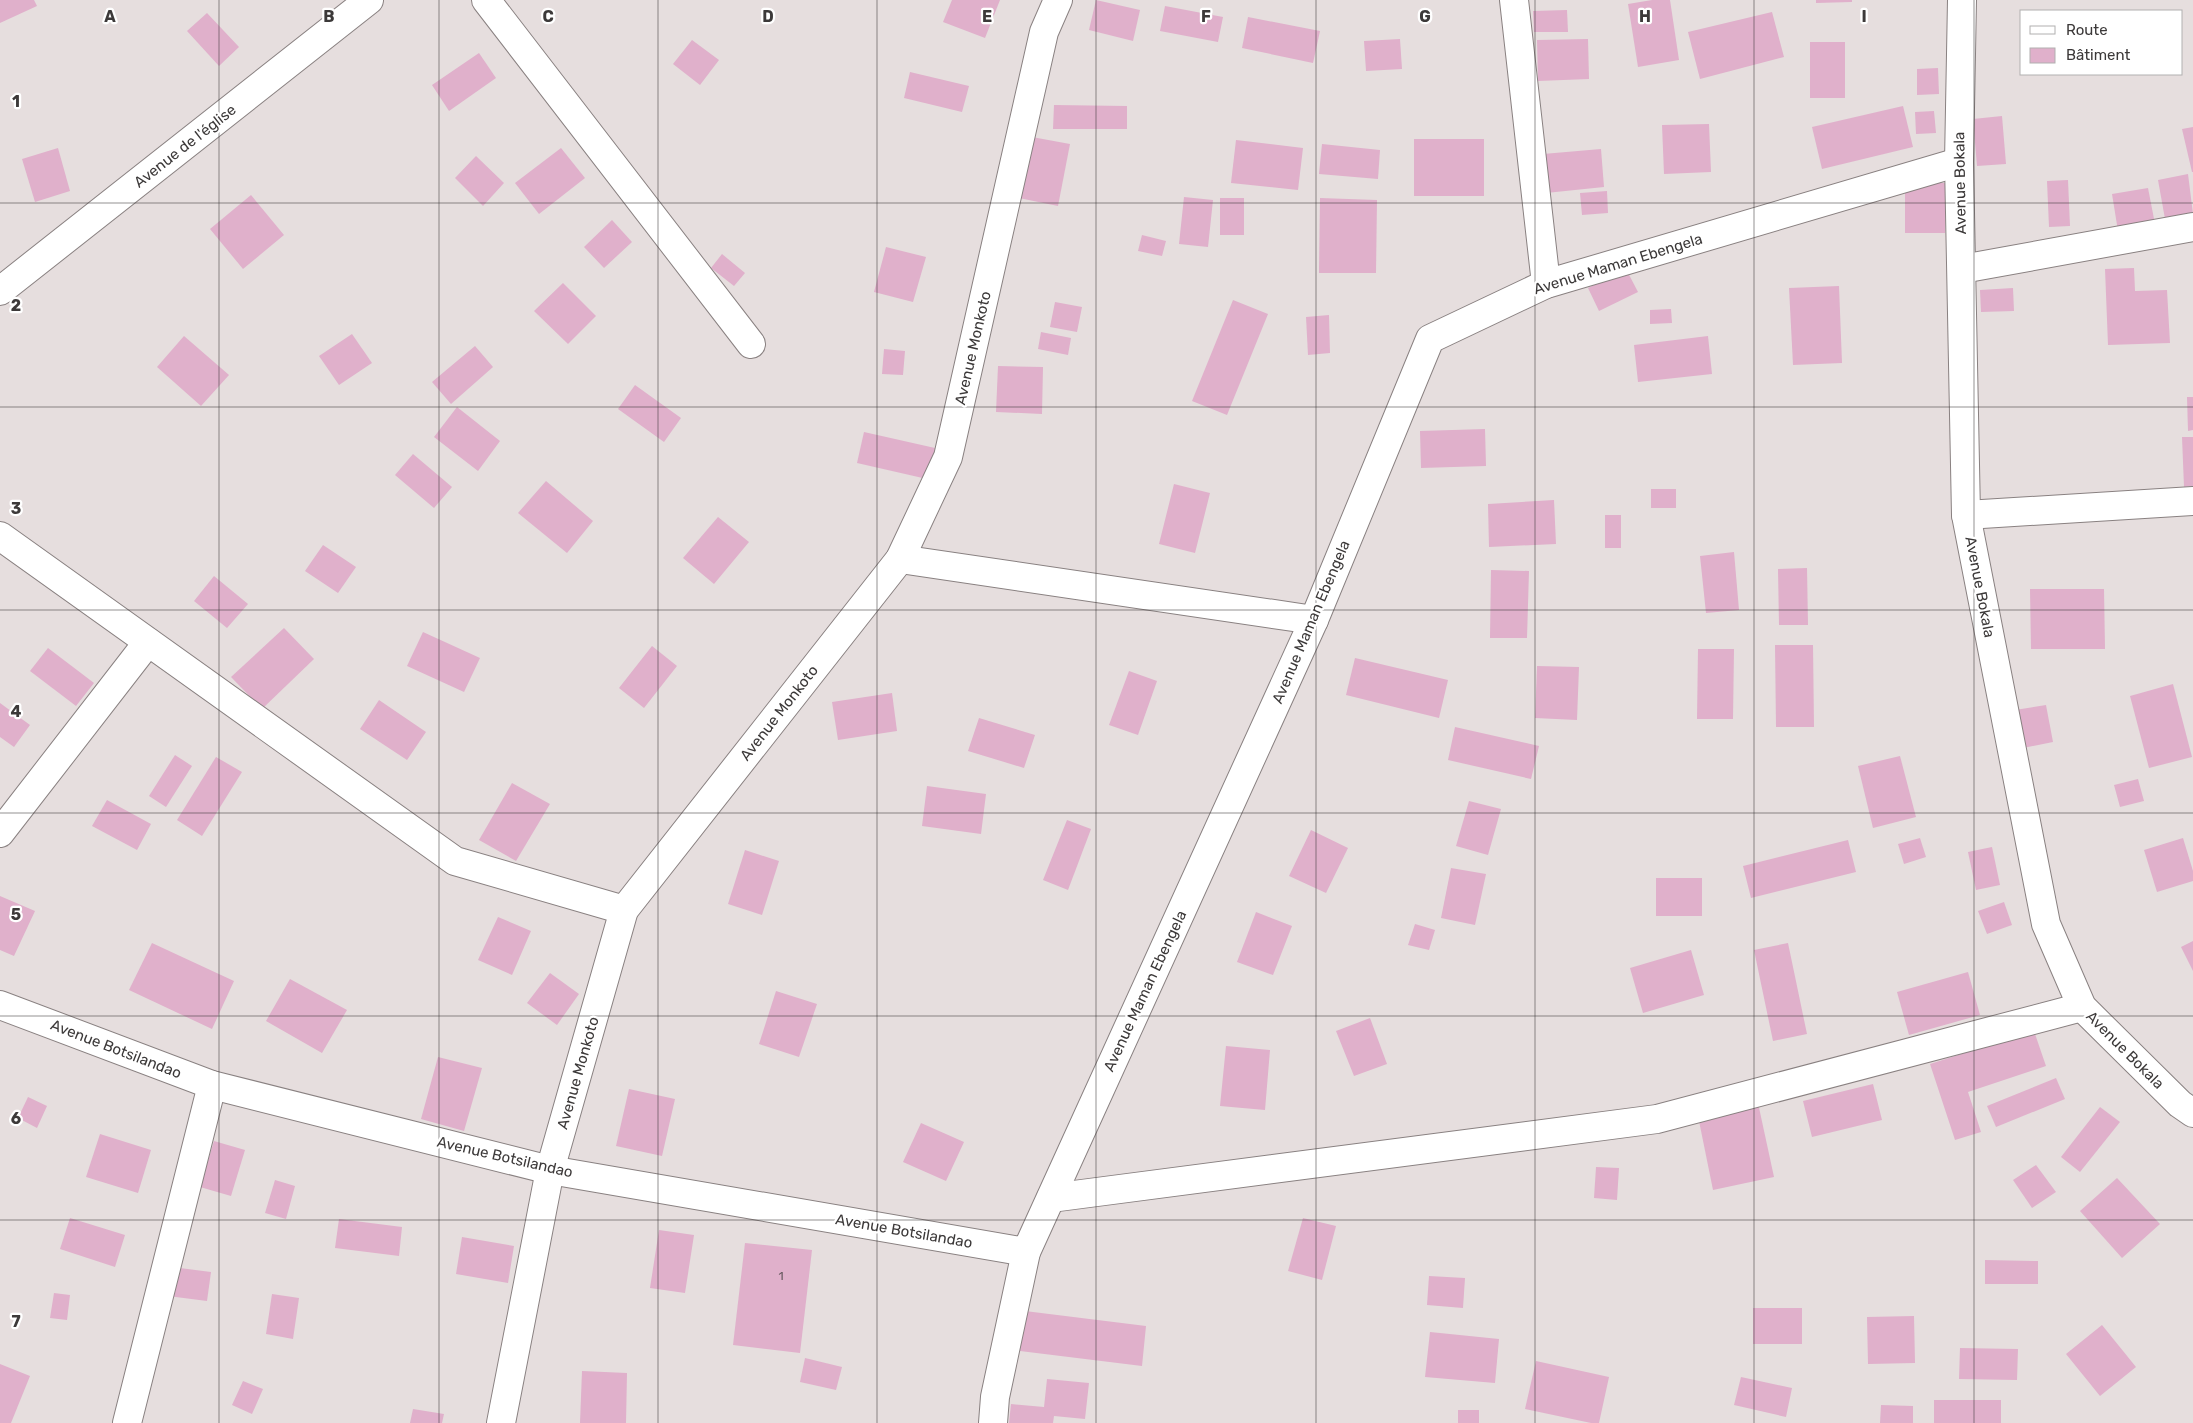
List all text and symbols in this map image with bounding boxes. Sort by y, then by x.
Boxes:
text: A [104,7,116,26]
text: B [323,7,335,26]
text: C [542,7,554,26]
text: D [762,7,774,26]
text: E [982,7,992,26]
text: F [1201,7,1211,26]
text: G [1419,7,1431,26]
text: H [1639,7,1651,26]
text: I [1861,7,1867,26]
legend [2020,10,2183,75]
text: Route [2066,21,2108,39]
text: Bâtiment [2066,46,2130,64]
text: 1 [12,92,20,111]
street label: Avenue de l'église [130,101,240,191]
street label: Avenue Bokala [1950,132,1970,234]
street label: Avenue Maman Ebengela [1531,230,1705,298]
street label: Avenue Monkoto [951,289,995,407]
text: 2 [11,296,21,315]
text: 3 [11,499,21,518]
street label: Avenue Bokala [1961,535,1999,639]
street label: Avenue Maman Ebengela [1268,538,1354,706]
street label: Avenue Monkoto [736,662,822,764]
text: 4 [11,702,22,721]
text: 5 [11,905,21,924]
street label: Avenue Maman Ebengela [1100,908,1190,1074]
street label: Avenue Bokala [2082,1007,2168,1093]
street label: Avenue Monkoto [553,1015,603,1131]
street label: Avenue Botsilandao [48,1016,184,1082]
text: 6 [11,1109,21,1128]
street label: Avenue Botsilandao [435,1133,575,1181]
street label: Avenue Botsilandao [834,1210,974,1252]
house number: 1 [778,1269,784,1283]
text: 7 [11,1312,21,1331]

